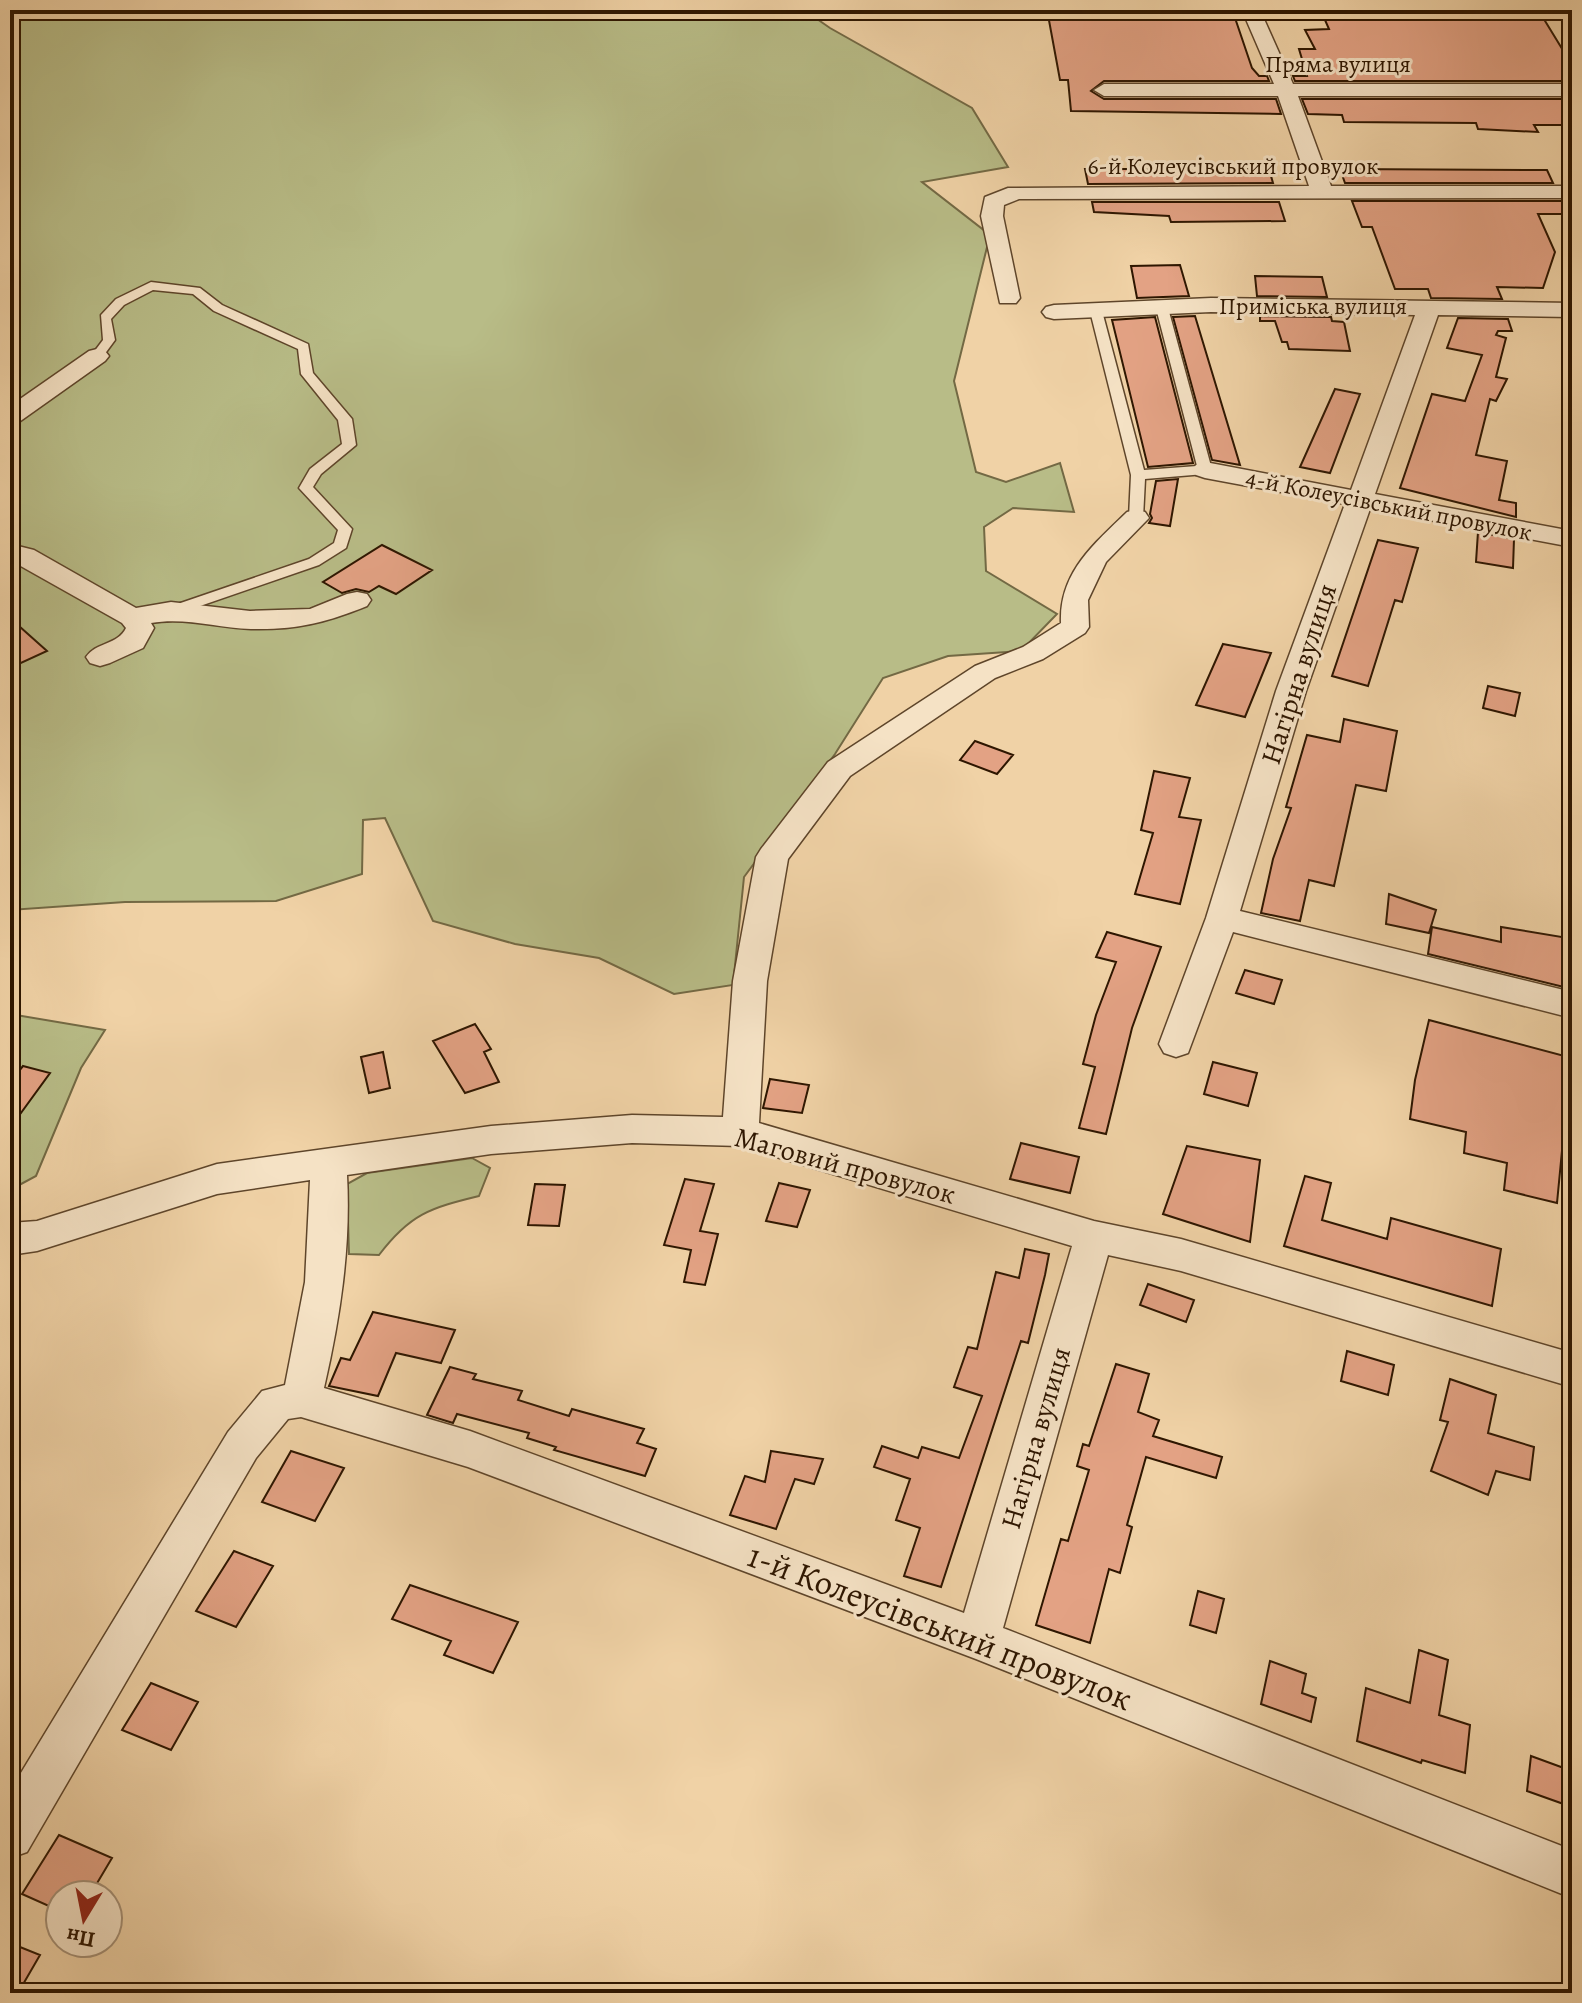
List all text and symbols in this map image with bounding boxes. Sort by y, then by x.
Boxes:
street label: Пряма вулиця [1265,48,1411,80]
street label: 6-й Колеусівський провулок [1087,150,1379,182]
street label: Приміська вулиця [1219,290,1407,322]
street label: 4-й Колеусівський провулок [1243,462,1535,548]
street label: Нагірна вулиця [1252,579,1346,769]
street label: Маговий провулок [730,1118,960,1214]
street label: Нагірна вулиця [992,1342,1080,1534]
street label: 1-й Колеусівський провулок [741,1532,1139,1722]
north arrow [44,1879,124,1959]
text: Пн [64,1920,97,1955]

